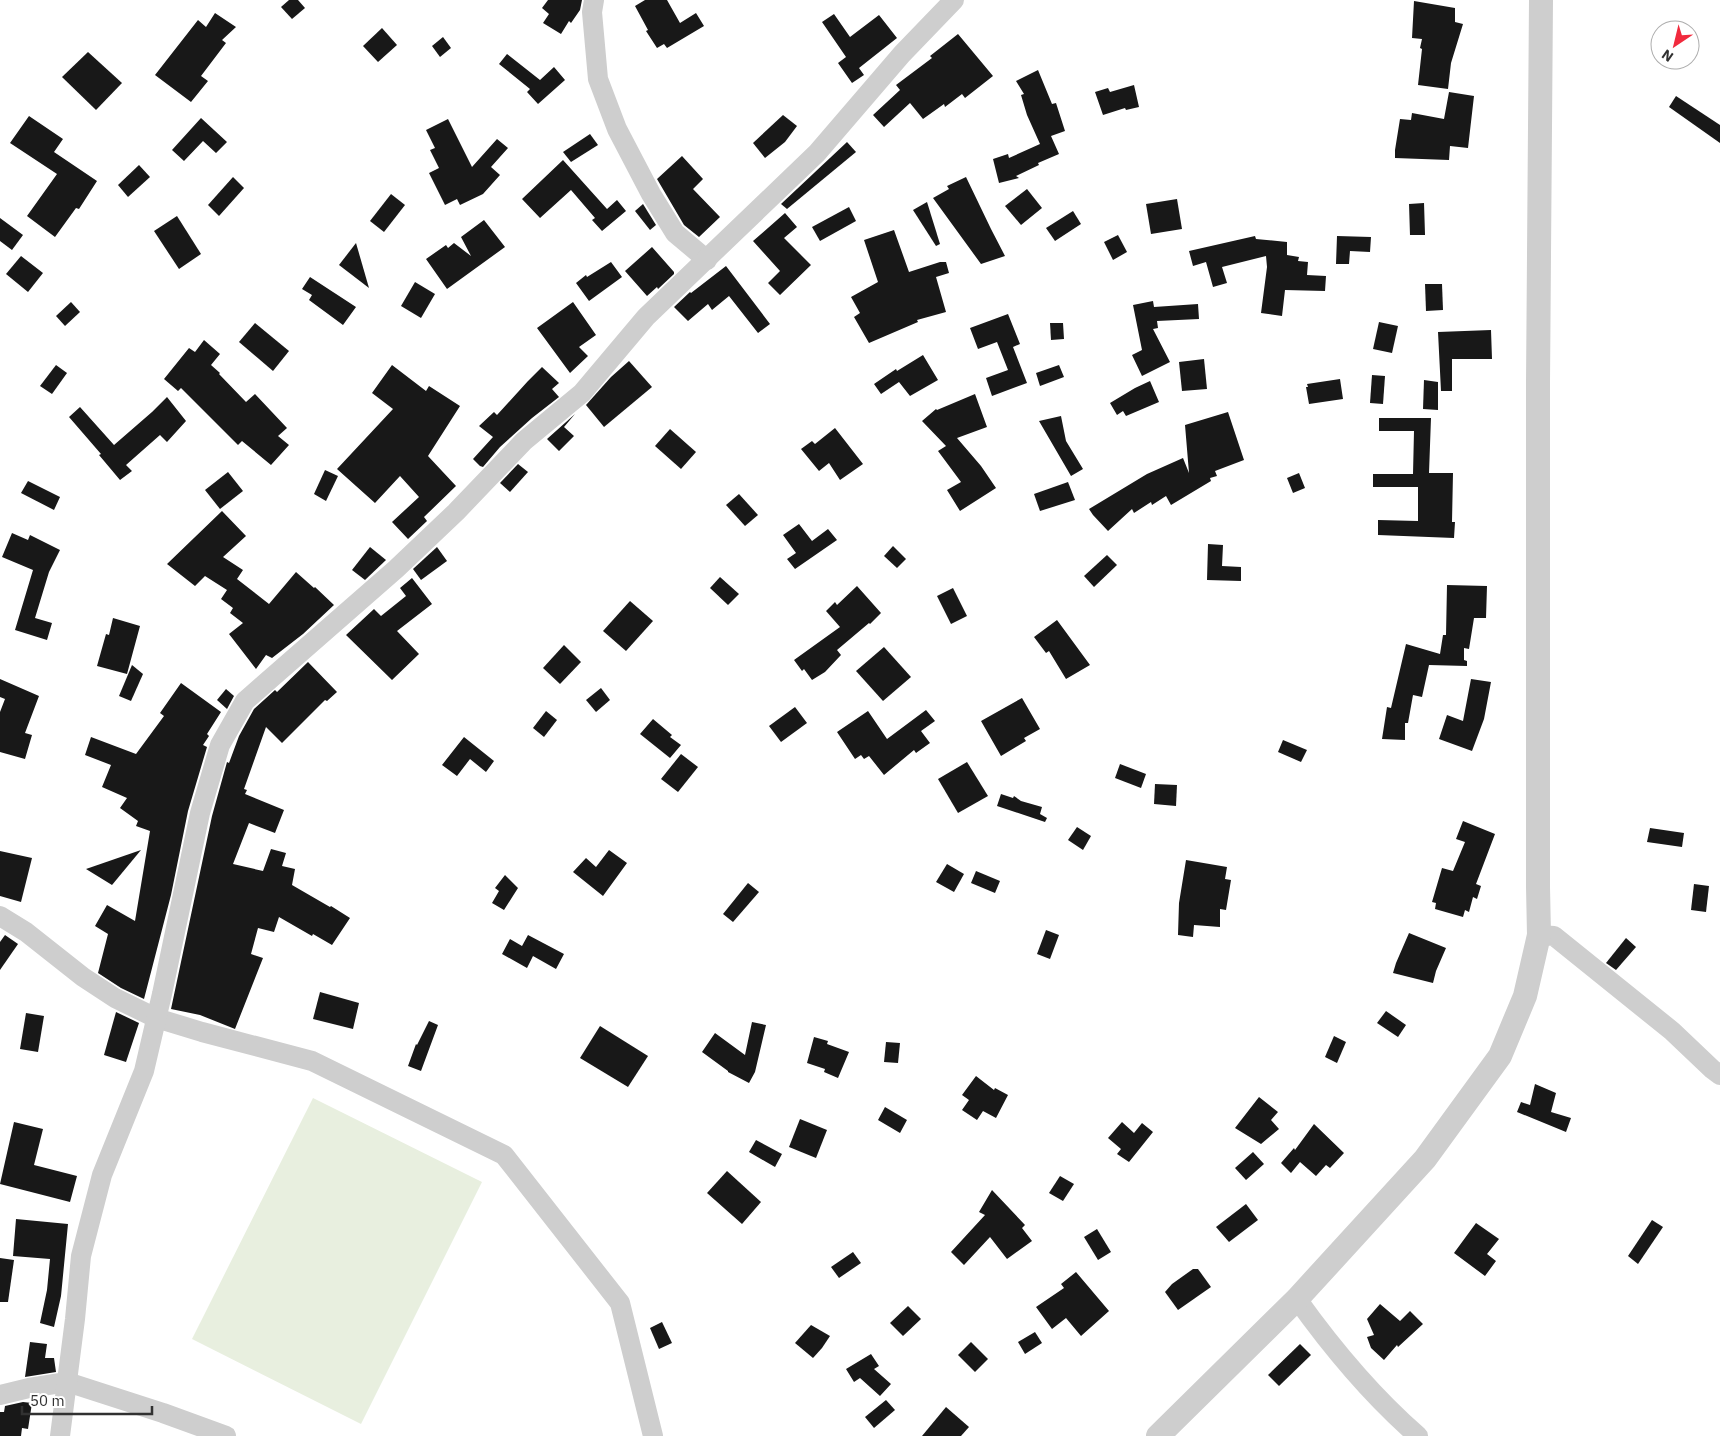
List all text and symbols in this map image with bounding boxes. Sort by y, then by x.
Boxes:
north arrow [1650,20,1700,70]
text: N [1658,45,1677,66]
scale bar [22,1384,152,1416]
text: 50 m [30,1391,65,1410]

